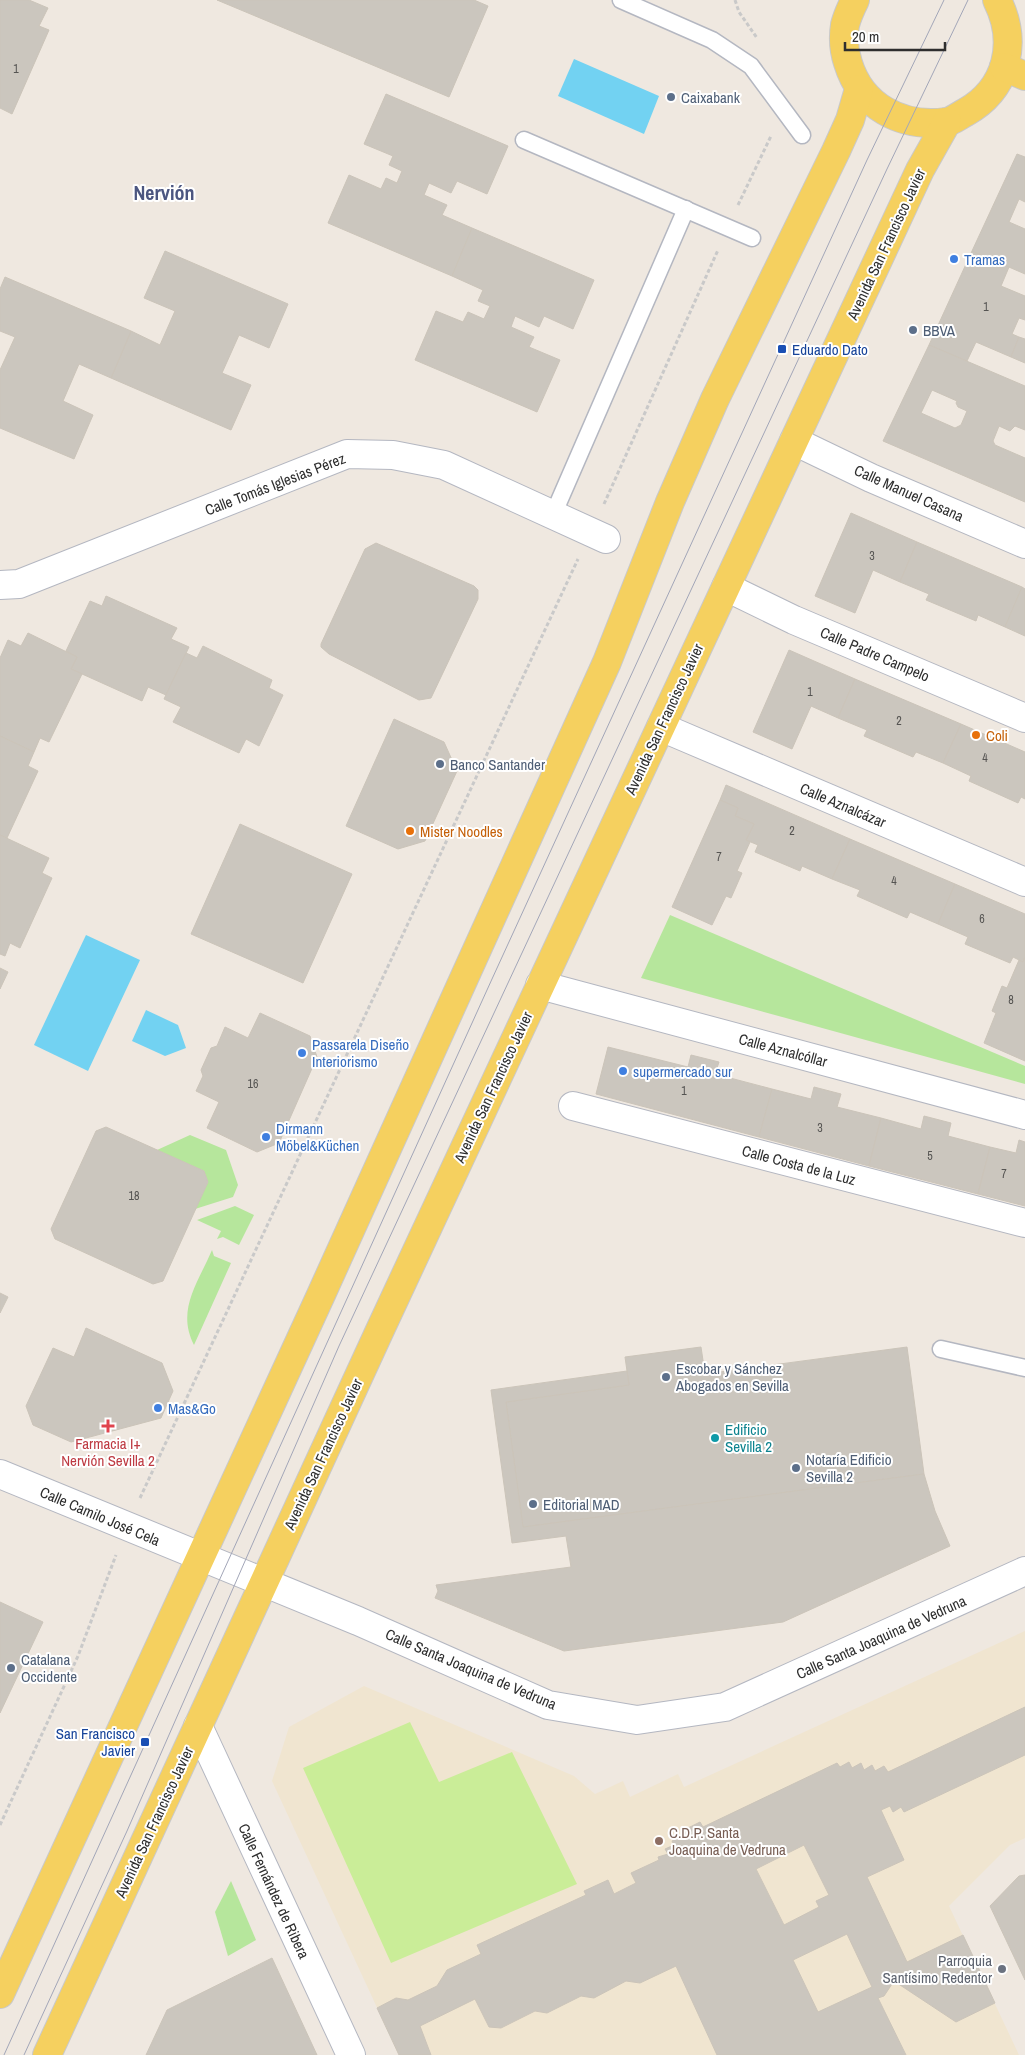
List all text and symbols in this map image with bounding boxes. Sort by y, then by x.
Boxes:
scale bar [845,20,945,52]
text: 20 m [852,26,879,47]
house number: 1 [13,61,19,77]
place label: Caixabank [681,87,741,108]
marker: Caixabank [665,91,677,103]
street label: Avenida San Francisco Javier [841,165,930,324]
district label: Nervión [133,179,195,206]
place label: Tramas [964,249,1005,270]
marker: Tramas [948,253,960,265]
house number: 1 [983,299,989,315]
place label: BBVA [923,320,956,341]
marker: BBVA [907,324,919,336]
place label: Eduardo Dato [792,339,868,360]
marker: Eduardo Dato [776,343,788,355]
street label: Calle Tomás Iglesias Pérez [202,448,348,520]
street label: Calle Manuel Casana [851,459,967,527]
house number: 3 [869,548,875,564]
street label: Calle Padre Campelo [817,621,933,687]
street label: Avenida San Francisco Javier [619,640,708,799]
house number: 1 [807,684,813,700]
house number: 2 [896,713,902,729]
place label: Coli [986,725,1008,746]
marker: Coli [970,729,982,741]
house number: 4 [982,750,988,766]
place label: Banco Santander [450,754,545,775]
marker: Banco Santander [434,758,446,770]
street label: Calle Aznalcázar [797,777,889,833]
place label: Mister Noodles [420,821,503,842]
house number: 2 [789,823,795,839]
marker: Mister Noodles [404,825,416,837]
house number: 7 [716,849,722,865]
house number: 4 [891,873,897,889]
house number: 6 [979,911,985,927]
house number: 8 [1008,992,1014,1008]
street label: Avenida San Francisco Javier [448,1008,537,1167]
street label: Calle Aznalcóllar [736,1028,830,1072]
place label: Passarela Diseño Interiorismo [312,1034,409,1072]
marker: Passarela Diseño Interiorismo [296,1047,308,1059]
place label: supermercado sur [633,1061,732,1082]
marker: supermercado sur [617,1065,629,1077]
house number: 16 [248,1076,258,1092]
house number: 1 [681,1083,687,1099]
place label: Dirmann Möbel&Küchen [276,1118,359,1156]
house number: 3 [817,1120,823,1136]
marker: Dirmann Möbel&Küchen [260,1131,272,1143]
street label: Calle Costa de la Luz [740,1140,858,1190]
house number: 5 [927,1148,933,1164]
house number: 7 [1001,1166,1007,1182]
house number: 18 [129,1188,139,1204]
place label: Escobar y Sánchez Abogados en Sevilla [675,1358,789,1396]
marker: Escobar y Sánchez Abogados en Sevilla [660,1371,672,1383]
street label: Avenida San Francisco Javier [278,1375,367,1534]
place label: Mas&Go [168,1398,216,1419]
marker: Mas&Go [152,1402,164,1414]
place label: Edificio Sevilla 2 [725,1419,772,1457]
marker: Farmacia I+ Nervión Sevilla 2 [102,1420,114,1432]
marker: Edificio Sevilla 2 [709,1432,721,1444]
place label: Farmacia I+ Nervión Sevilla 2 [61,1433,155,1471]
place label: Notaría Edificio Sevilla 2 [806,1449,892,1487]
marker: Notaría Edificio Sevilla 2 [790,1462,802,1474]
street label: Calle Camilo José Cela [37,1481,163,1551]
place label: Editorial MAD [543,1494,620,1515]
marker: Editorial MAD [527,1498,539,1510]
street label: Calle Santa Joaquina de Vedruna [793,1590,969,1684]
street label: Calle Santa Joaquina de Vedruna [382,1623,560,1715]
place label: Catalana Occidente [21,1649,77,1687]
marker: Catalana Occidente [5,1662,17,1674]
place label: San Francisco Javier [56,1723,135,1761]
marker: San Francisco Javier [139,1736,151,1748]
street label: Avenida San Francisco Javier [109,1743,198,1902]
street label: Calle Fernández de Ribera [233,1820,315,1962]
place label: C.D.P. Santa Joaquina de Vedruna [669,1822,786,1860]
marker: C.D.P. Santa Joaquina de Vedruna [653,1835,665,1847]
place label: Parroquia Santísimo Redentor [883,1950,992,1988]
marker: Parroquia Santísimo Redentor [996,1963,1008,1975]

